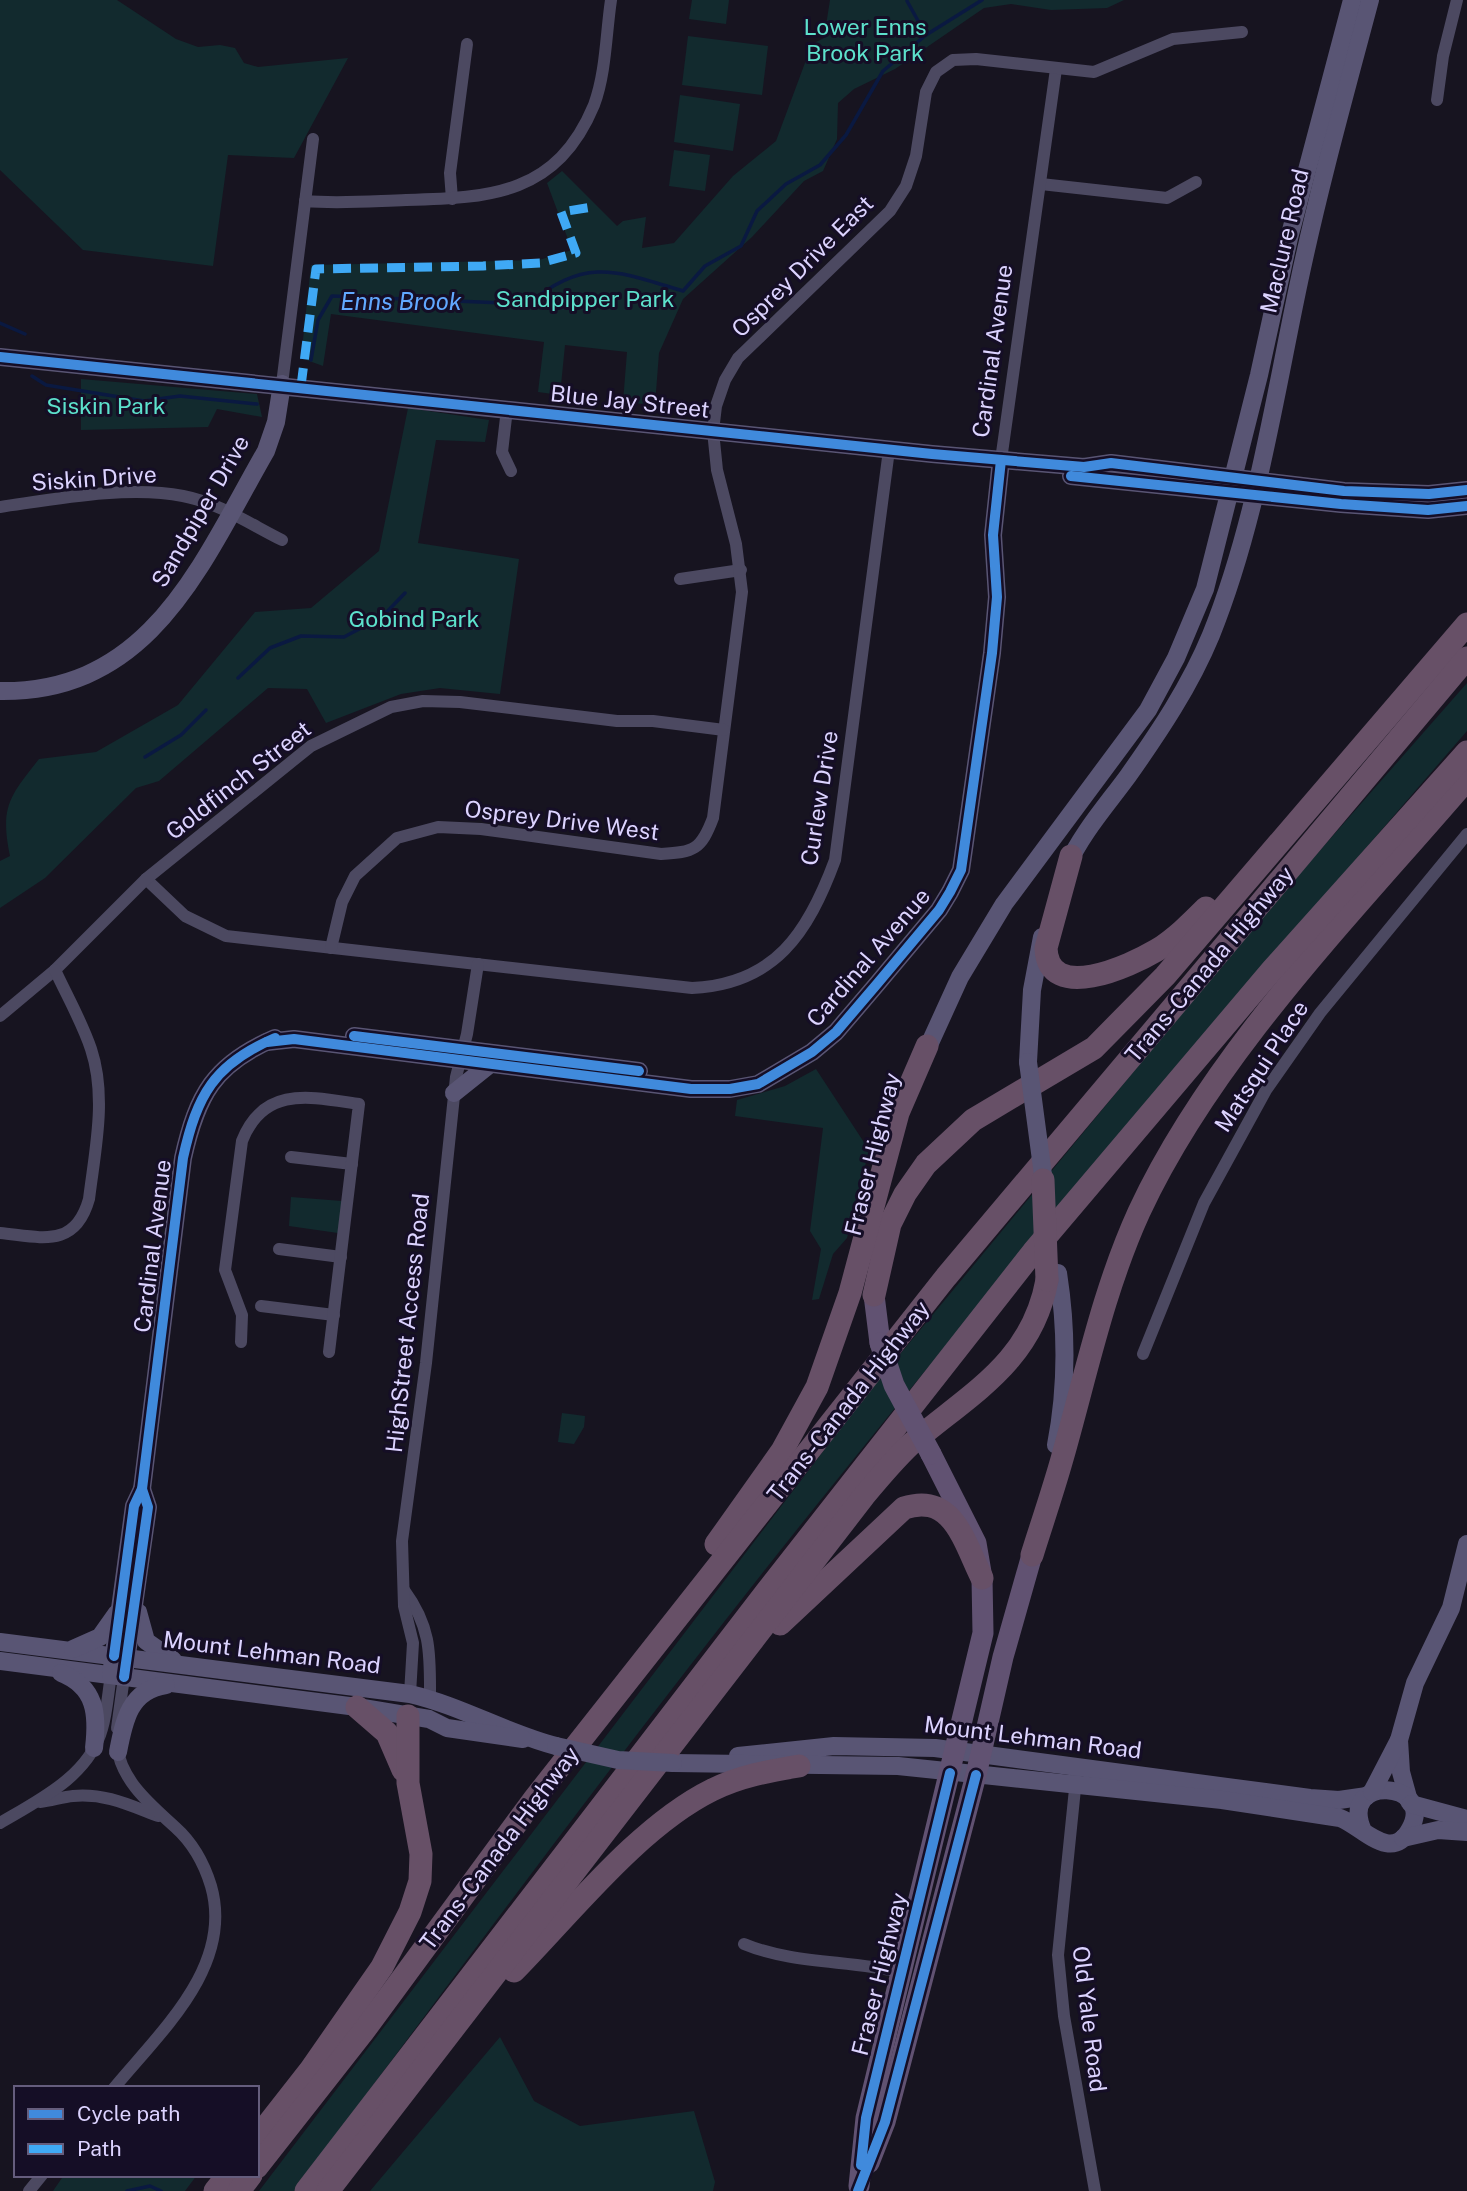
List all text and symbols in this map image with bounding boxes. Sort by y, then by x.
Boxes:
park label: Lower Enns Brook Park [803,13,927,66]
street label: Maclure Road [1254,166,1314,316]
street label: Osprey Drive East [726,190,878,342]
street label: Cardinal Avenue [966,263,1018,439]
park label: Sandpipper Park [496,285,674,312]
water label: Enns Brook [340,287,462,315]
street label: Blue Jay Street [549,379,711,423]
park label: Siskin Park [46,392,166,419]
street label: Sandpiper Drive [146,430,254,592]
street label: Siskin Drive [31,460,157,496]
park label: Gobind Park [348,605,480,632]
street label: Goldfinch Street [160,715,316,845]
street label: Curlew Drive [795,729,843,867]
street label: Osprey Drive West [463,795,661,845]
street label: Trans-Canada Highway [1119,860,1299,1068]
street label: Cardinal Avenue [801,882,935,1032]
street label: Matsqui Place [1208,995,1314,1137]
street label: Fraser Highway [839,1070,905,1238]
street label: Cardinal Avenue [128,1158,176,1334]
street label: HighStreet Access Road [380,1192,434,1454]
street label: Trans-Canada Highway [761,1295,935,1507]
street label: Mount Lehman Road [162,1625,382,1679]
street label: Mount Lehman Road [923,1710,1143,1764]
street label: Trans-Canada Highway [414,1741,584,1955]
street label: Fraser Highway [846,1890,912,2058]
street label: Old Yale Road [1068,1944,1112,2094]
legend [14,2086,259,2177]
text: Cycle path [77,2101,180,2126]
text: Path [77,2136,122,2161]

